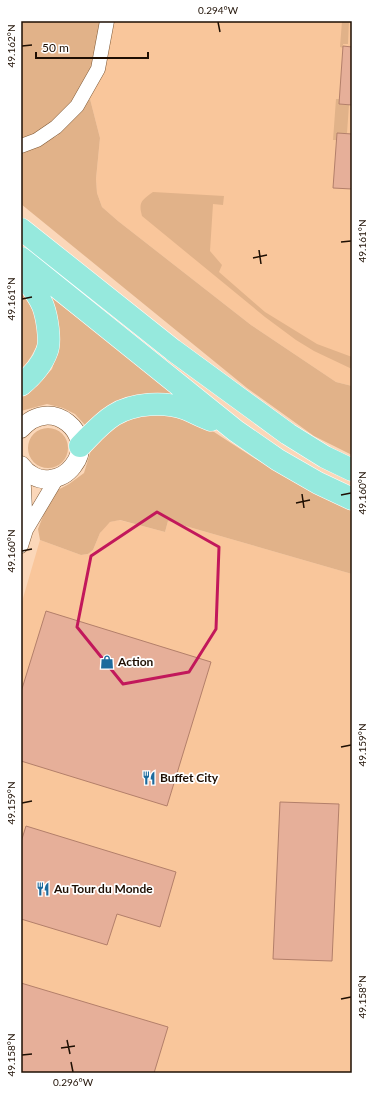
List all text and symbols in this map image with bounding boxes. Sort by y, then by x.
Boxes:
text: 0.294°W [198,4,239,16]
text: 49.162°N [5,24,17,68]
scale bar [36,34,148,60]
text: 50 m [42,40,69,55]
text: 49.161°N [356,219,368,263]
text: 49.161°N [5,277,17,321]
text: 49.160°N [356,471,368,515]
text: 49.160°N [5,529,17,573]
shop icon: Action [99,654,115,670]
place label: Action [117,654,154,669]
text: 49.159°N [356,723,368,767]
restaurant icon: Buffet City [141,770,157,786]
place label: Buffet City [160,770,219,785]
text: 49.159°N [5,781,17,825]
restaurant icon: Au Tour du Monde [35,881,51,897]
place label: Au Tour du Monde [53,881,153,896]
text: 49.158°N [356,975,368,1019]
text: 49.158°N [5,1033,17,1077]
text: 0.296°W [53,1076,94,1088]

